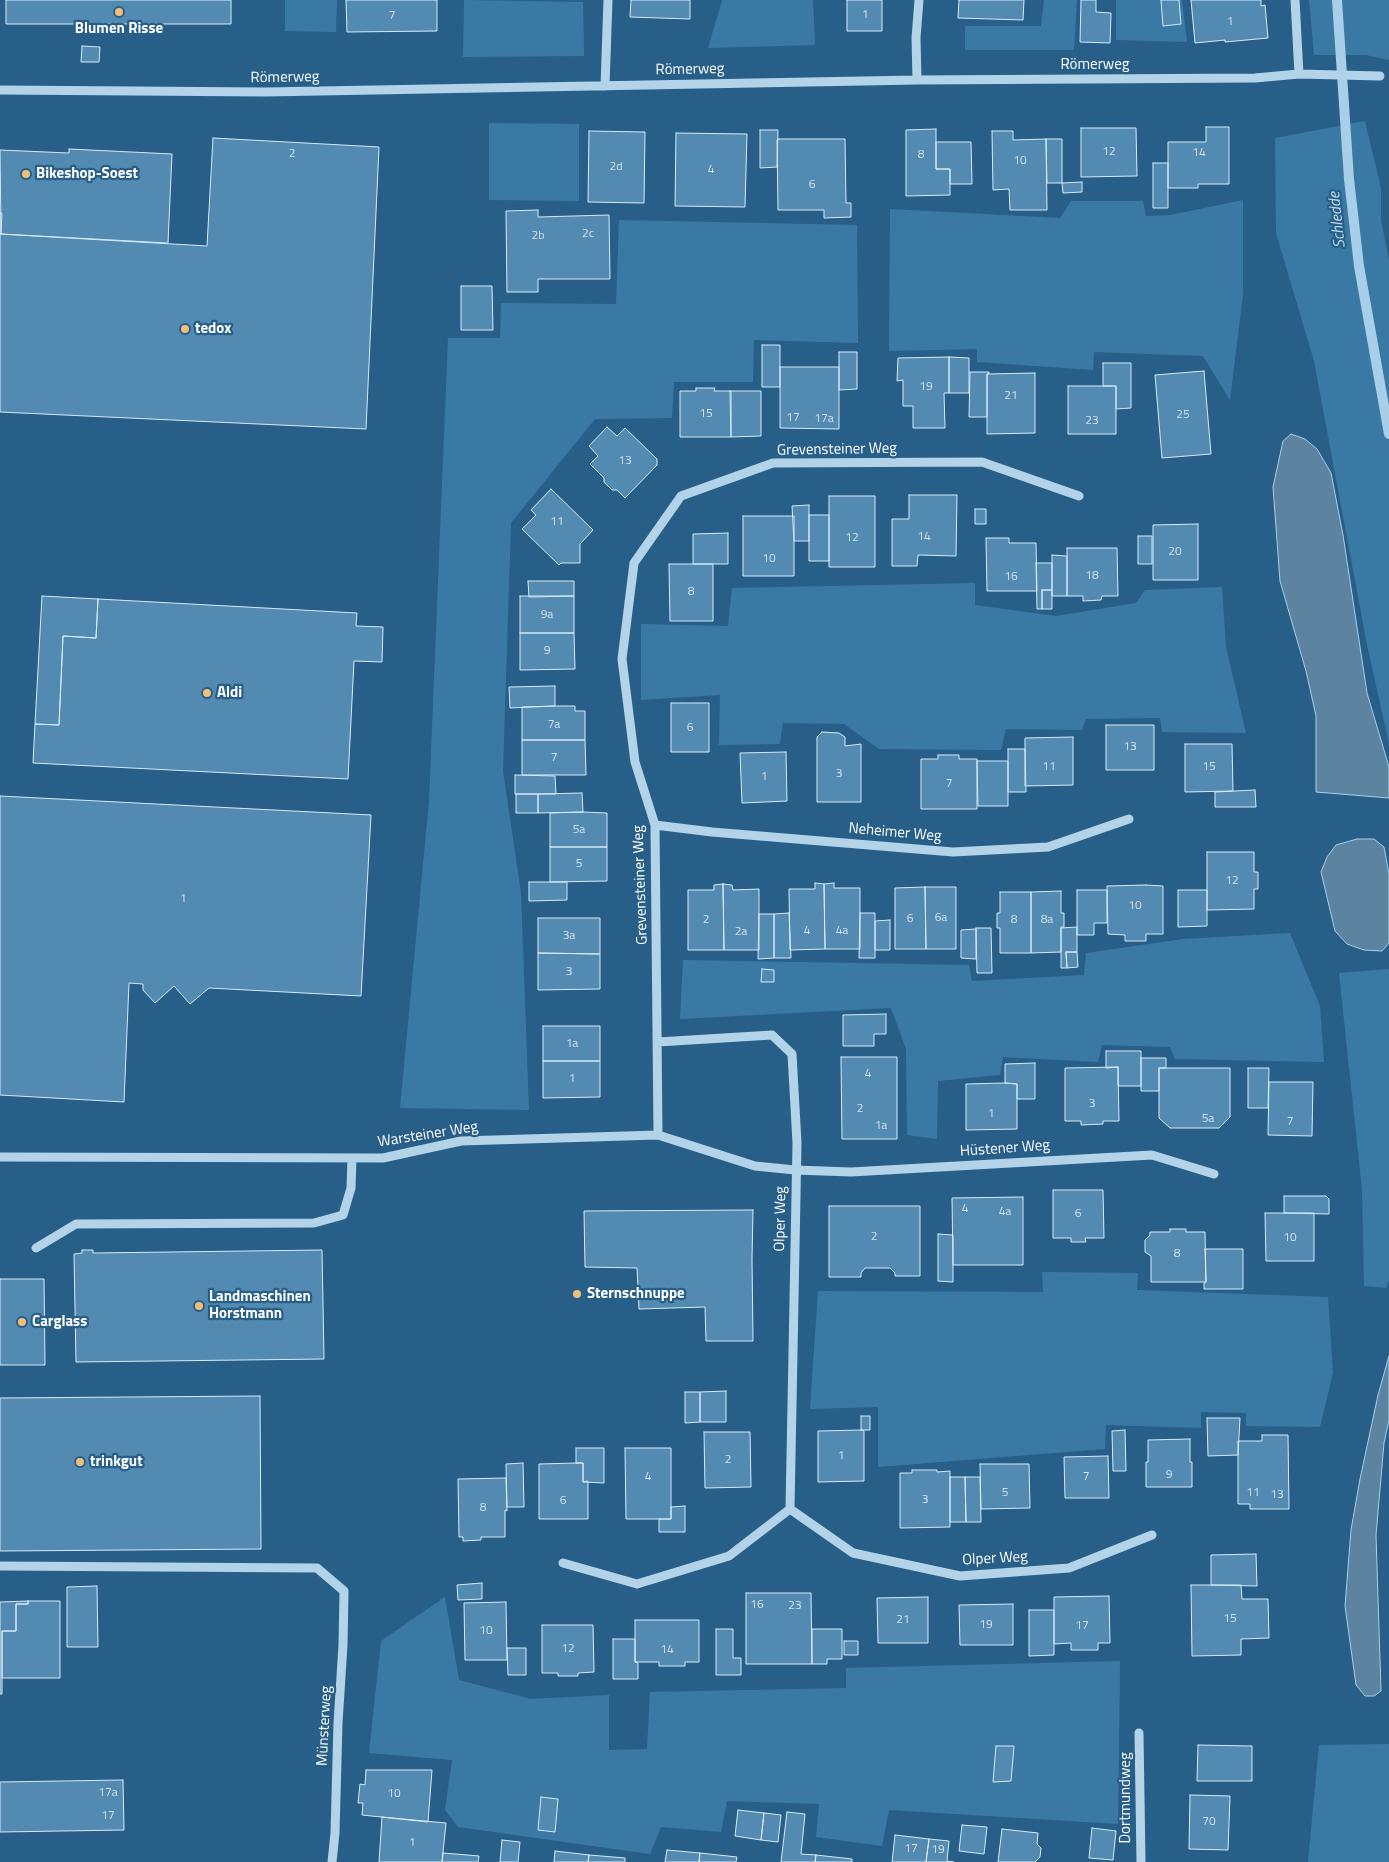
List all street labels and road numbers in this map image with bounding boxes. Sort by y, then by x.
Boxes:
street label: Römerweg [1061,56,1129,74]
street label: Römerweg [655,60,725,80]
street label: Römerweg [250,68,320,88]
street label: Grevensteiner Weg [777,440,897,460]
street label: Neheimer Weg [848,820,942,846]
street label: Grevensteiner Weg [630,825,652,945]
street label: Warsteiner Weg [377,1118,479,1152]
street label: Hüstener Weg [959,1137,1051,1161]
street label: Olper Weg [771,1186,791,1252]
street label: Olper Weg [962,1548,1028,1570]
street label: Münsterweg [314,1685,336,1767]
street label: Dortmundweg [1117,1752,1135,1844]

